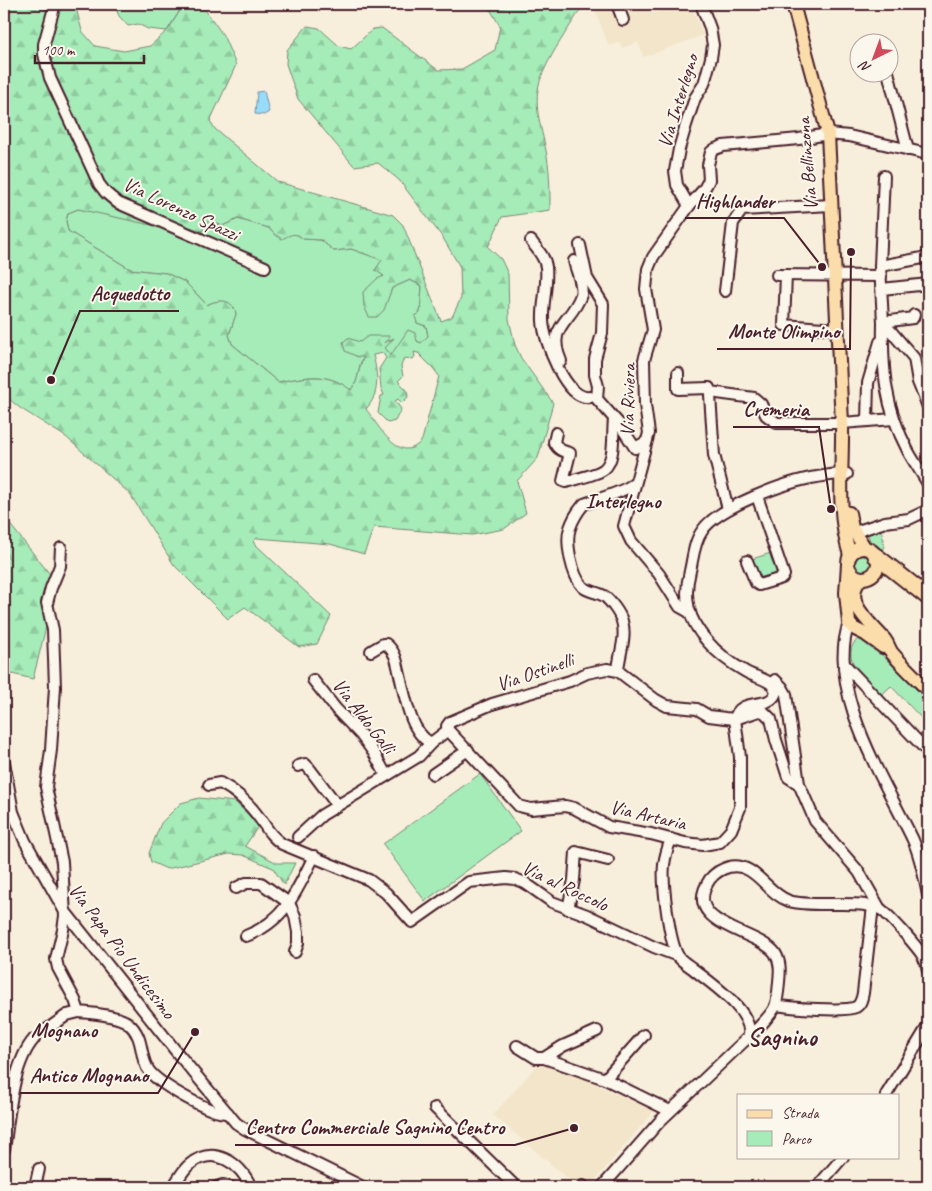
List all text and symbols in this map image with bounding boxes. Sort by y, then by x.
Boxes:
scale bar [35,32,144,64]
north arrow [850,32,900,82]
text: 100 m [42,41,76,60]
street label: Via Interlegno [652,49,705,151]
text: N [855,57,875,77]
street label: Via Bellinzona [790,115,824,212]
street label: Via Lorenzo Spazzi [119,171,245,248]
callout: Highlander [685,182,784,218]
text: Highlander [696,188,777,214]
callout: Acquedotto [80,275,179,311]
text: Acquedotto [91,280,171,306]
callout: Monte Olimpino [717,313,850,349]
text: Monte Olimpino [728,318,842,344]
street label: Via Riviera [615,362,641,436]
callout: Cremeria [733,391,819,427]
text: Cremeria [743,396,810,422]
district label: Interlegno [585,488,662,514]
street label: Via Ostinelli [493,646,579,697]
street label: Via Aldo Galli [327,673,403,760]
street label: Via Artaria [608,794,690,836]
street label: Via al Roccolo [518,855,613,917]
street label: Via Papa Pio Undicesimo [63,878,182,1024]
district label: Mognano [31,1017,98,1043]
district label: Sagnino [747,1021,819,1053]
callout: Antico Mognano [20,1057,158,1093]
text: Antico Mognano [30,1062,151,1088]
legend [737,1094,900,1158]
text: Strada [782,1104,819,1123]
callout: Centro Commerciale Sagnino Centro [235,1109,515,1145]
text: Centro Commerciale Sagnino Centro [246,1114,506,1140]
text: Parco [782,1130,813,1149]

